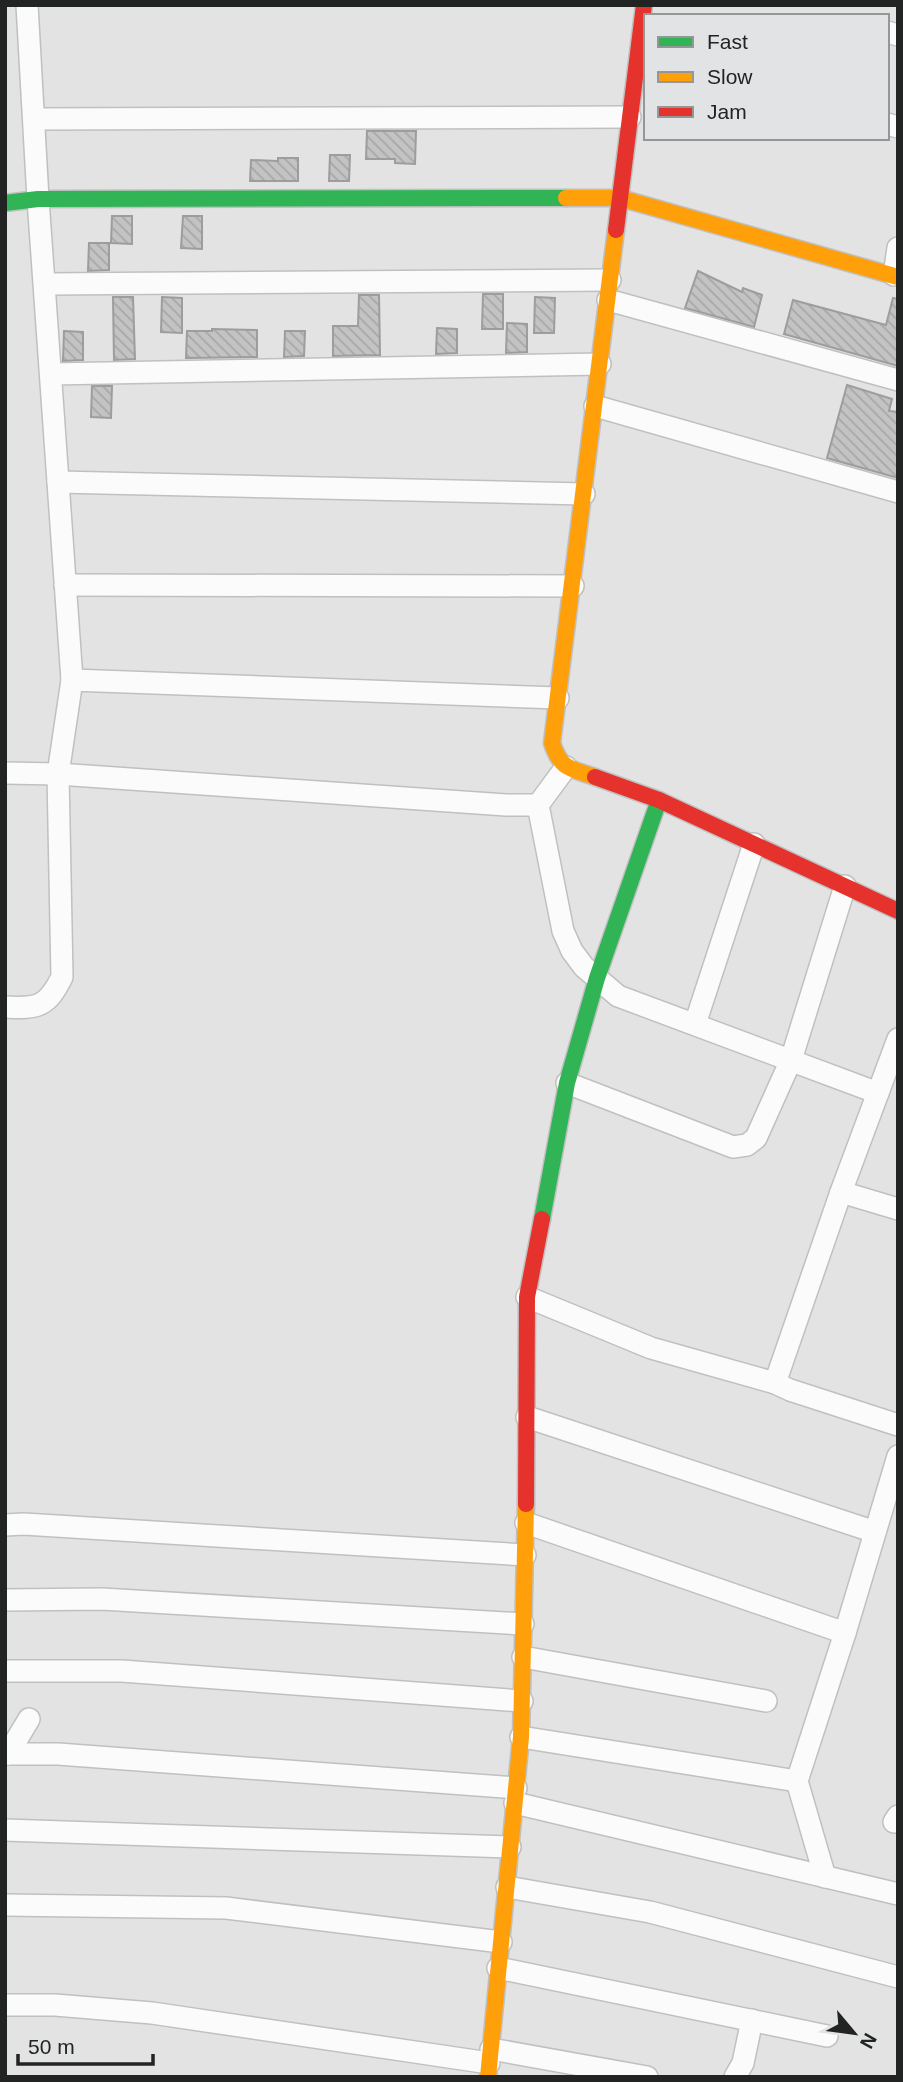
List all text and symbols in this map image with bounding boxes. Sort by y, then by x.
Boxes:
legend [644,14,889,140]
text: Fast [707,30,748,53]
text: Slow [707,65,753,88]
text: Jam [707,100,747,123]
north arrow [819,1998,889,2068]
scale bar [18,2022,152,2066]
text: N [856,2030,881,2052]
text: 50 m [28,2035,75,2058]

